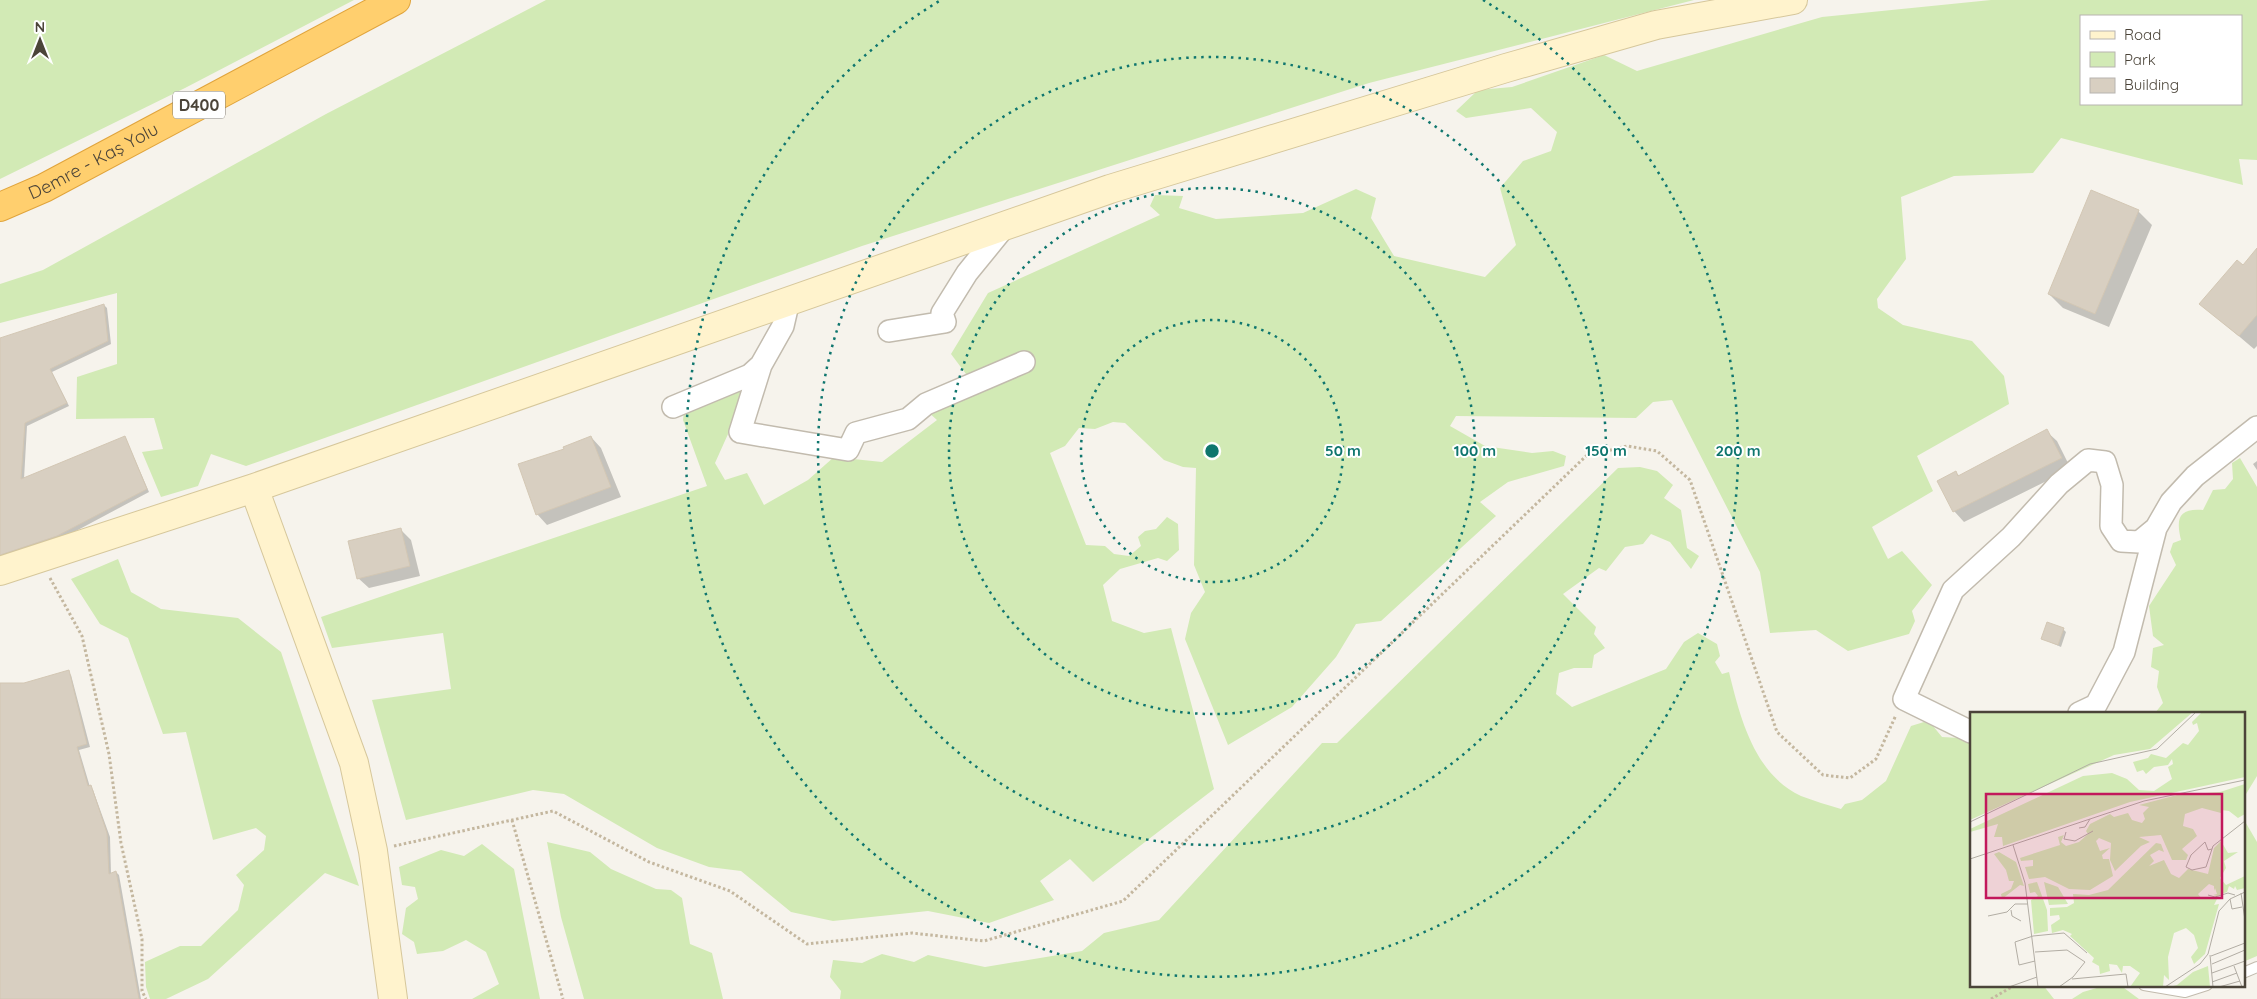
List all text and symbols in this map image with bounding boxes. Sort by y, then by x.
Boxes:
north arrow [15,15,65,65]
legend [2080,15,2242,105]
text: N [35,18,45,36]
text: Road [2124,25,2161,44]
text: Park [2124,50,2156,69]
text: Building [2124,75,2179,94]
road number: D400 [173,92,225,118]
street label: Demre - Kaş Yolu [25,117,162,204]
text: 50 m [1325,441,1361,460]
text: 100 m [1454,441,1496,460]
text: 150 m [1585,441,1627,460]
text: 200 m [1716,441,1761,460]
centre of rings [1203,442,1221,460]
inset map [1970,712,2244,986]

